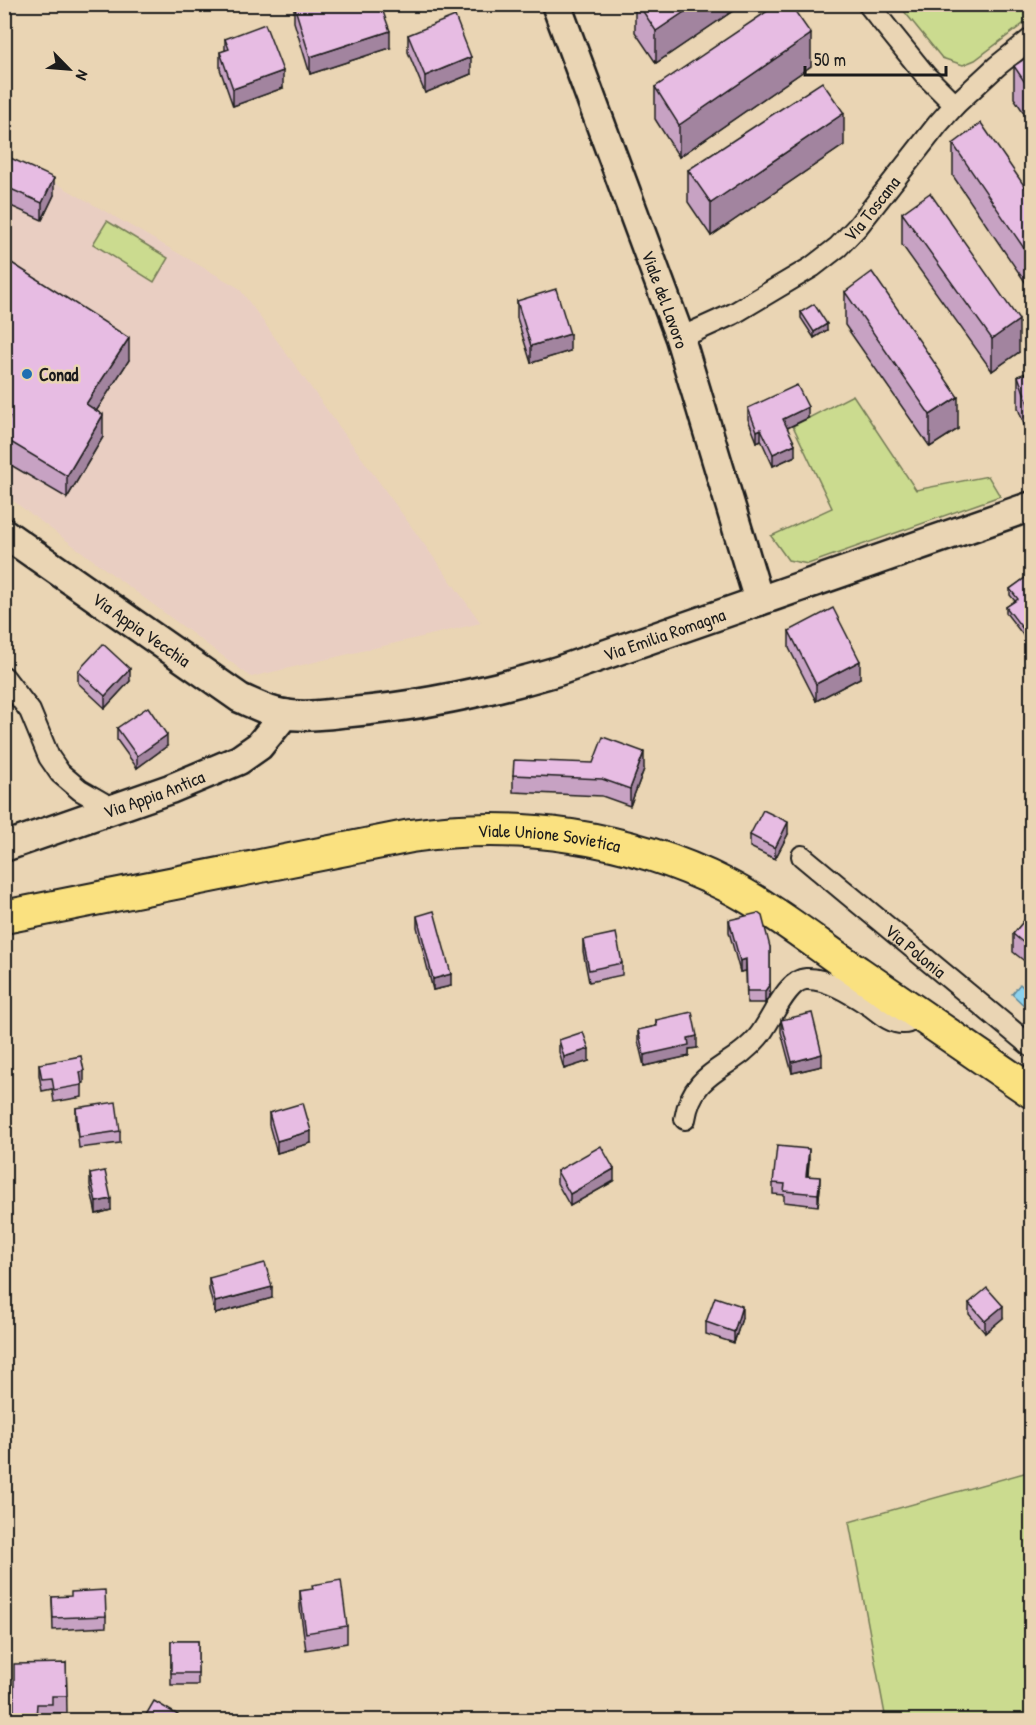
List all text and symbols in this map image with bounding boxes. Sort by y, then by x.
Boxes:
north arrow [39,39,99,99]
scale bar [805,39,946,77]
text: 50 m [814,47,846,72]
text: N [71,67,94,84]
street label: Via Toscana [838,171,905,247]
street label: Viale del Lavoro [636,247,695,351]
place label: Conad [39,362,78,387]
marker: Conad [20,367,34,381]
street label: Via Appia Vecchia [87,586,196,672]
street label: Via Emilia Romagna [600,601,729,667]
street label: Via Appia Antica [100,763,208,824]
street label: Viale Unione Sovietica [477,817,624,858]
street label: Via Polonia [880,918,952,983]

